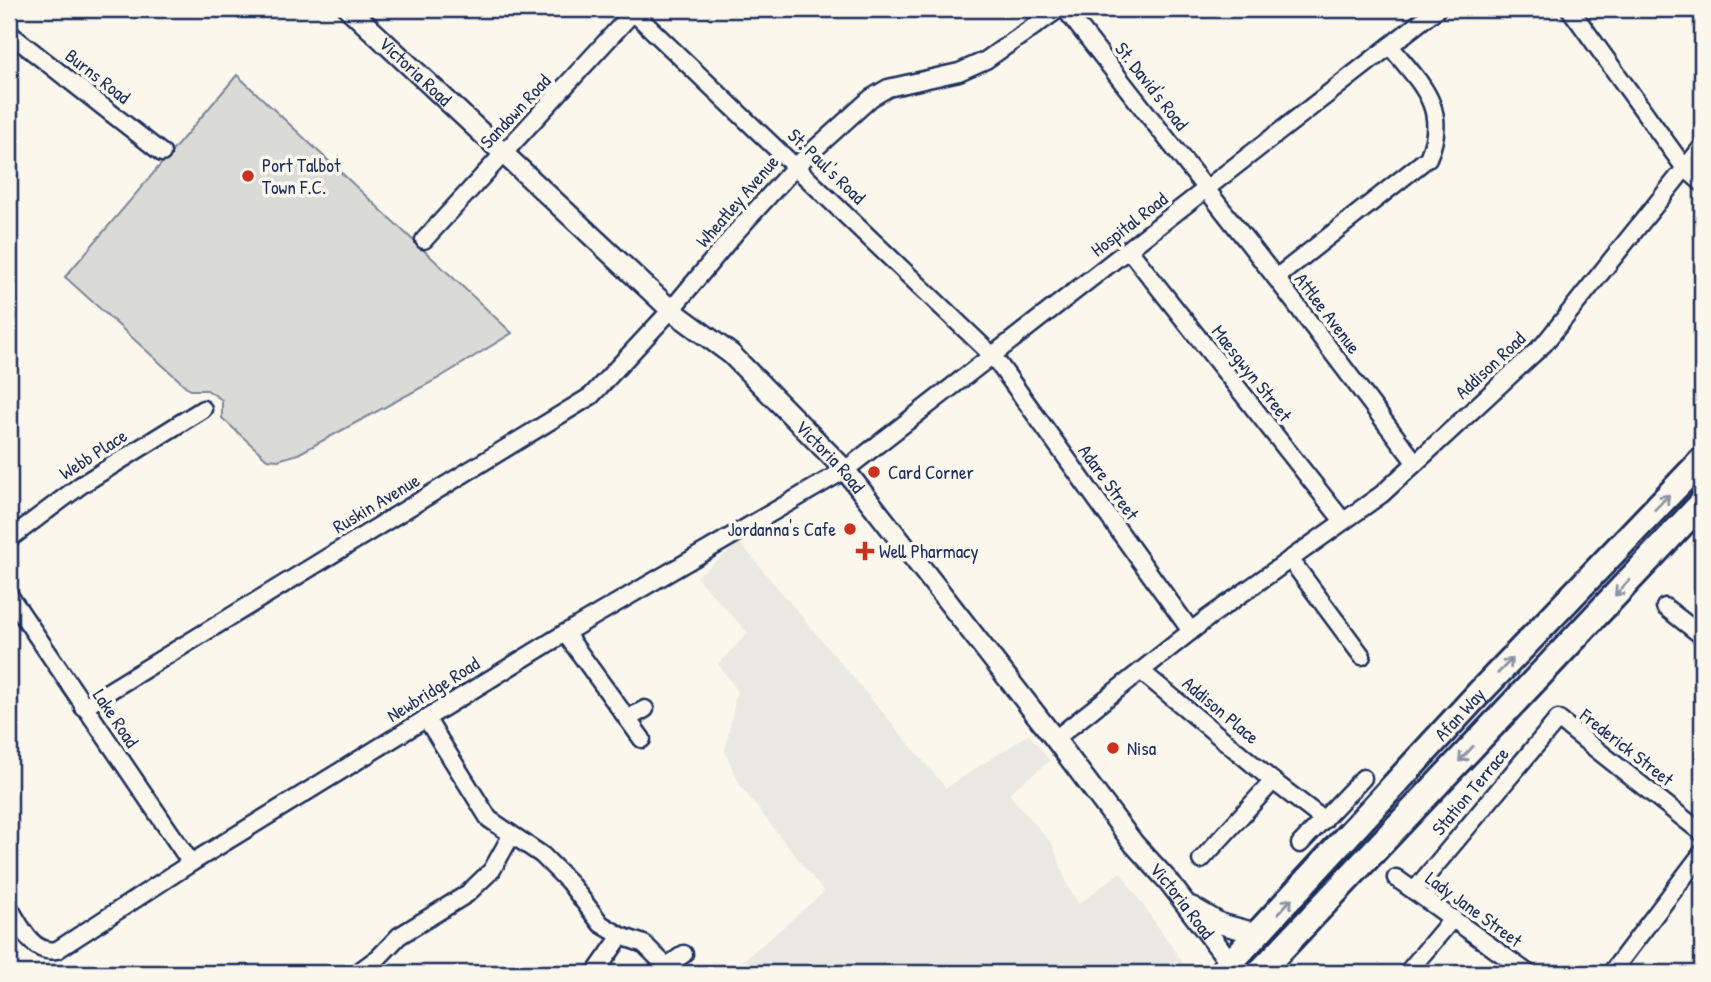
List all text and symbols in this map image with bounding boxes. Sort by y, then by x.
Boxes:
street label: Victoria Road [373,31,458,112]
street label: St. David's Road [1109,36,1195,136]
street label: Burns Road [60,42,136,110]
street label: Sandown Road [474,68,557,154]
street label: St. Paul's Road [782,122,872,210]
street label: Wheatley Avenue [690,149,785,253]
place label: Port Talbot Town F.C. [262,152,341,200]
marker: Port Talbot Town F.C. [240,168,256,184]
street label: Hospital Road [1085,185,1173,262]
street label: Attlee Avenue [1289,267,1367,359]
street label: Maesgwyn Street [1206,319,1298,427]
street label: Addison Road [1449,325,1531,404]
street label: Victoria Road [790,414,871,499]
street label: Webb Place [54,422,132,486]
street label: Adare Street [1073,439,1146,525]
place label: Card Corner [888,459,974,485]
marker: Card Corner [866,464,882,480]
street label: Ruskin Avenue [328,467,425,539]
one-way arrow [1654,494,1671,511]
place label: Jordanna's Cafe [727,516,836,542]
marker: Jordanna's Cafe [842,521,858,537]
place label: Well Pharmacy [879,538,978,564]
marker: Well Pharmacy [857,543,873,559]
one-way arrow [1613,579,1630,596]
street label: Newbridge Road [382,650,485,728]
one-way arrow [1497,658,1514,675]
street label: Addison Place [1177,670,1265,750]
street label: Afan Way [1428,682,1491,746]
street label: Lake Road [87,684,145,753]
street label: Frederick Street [1574,702,1680,792]
place label: Nisa [1127,735,1157,761]
marker: Nisa [1105,740,1121,756]
street label: Station Terrace [1425,741,1515,841]
one-way arrow [1457,745,1474,762]
street label: Victoria Road [1144,856,1221,945]
street label: Lady Jane Street [1420,865,1528,953]
one-way arrow [1277,897,1293,915]

